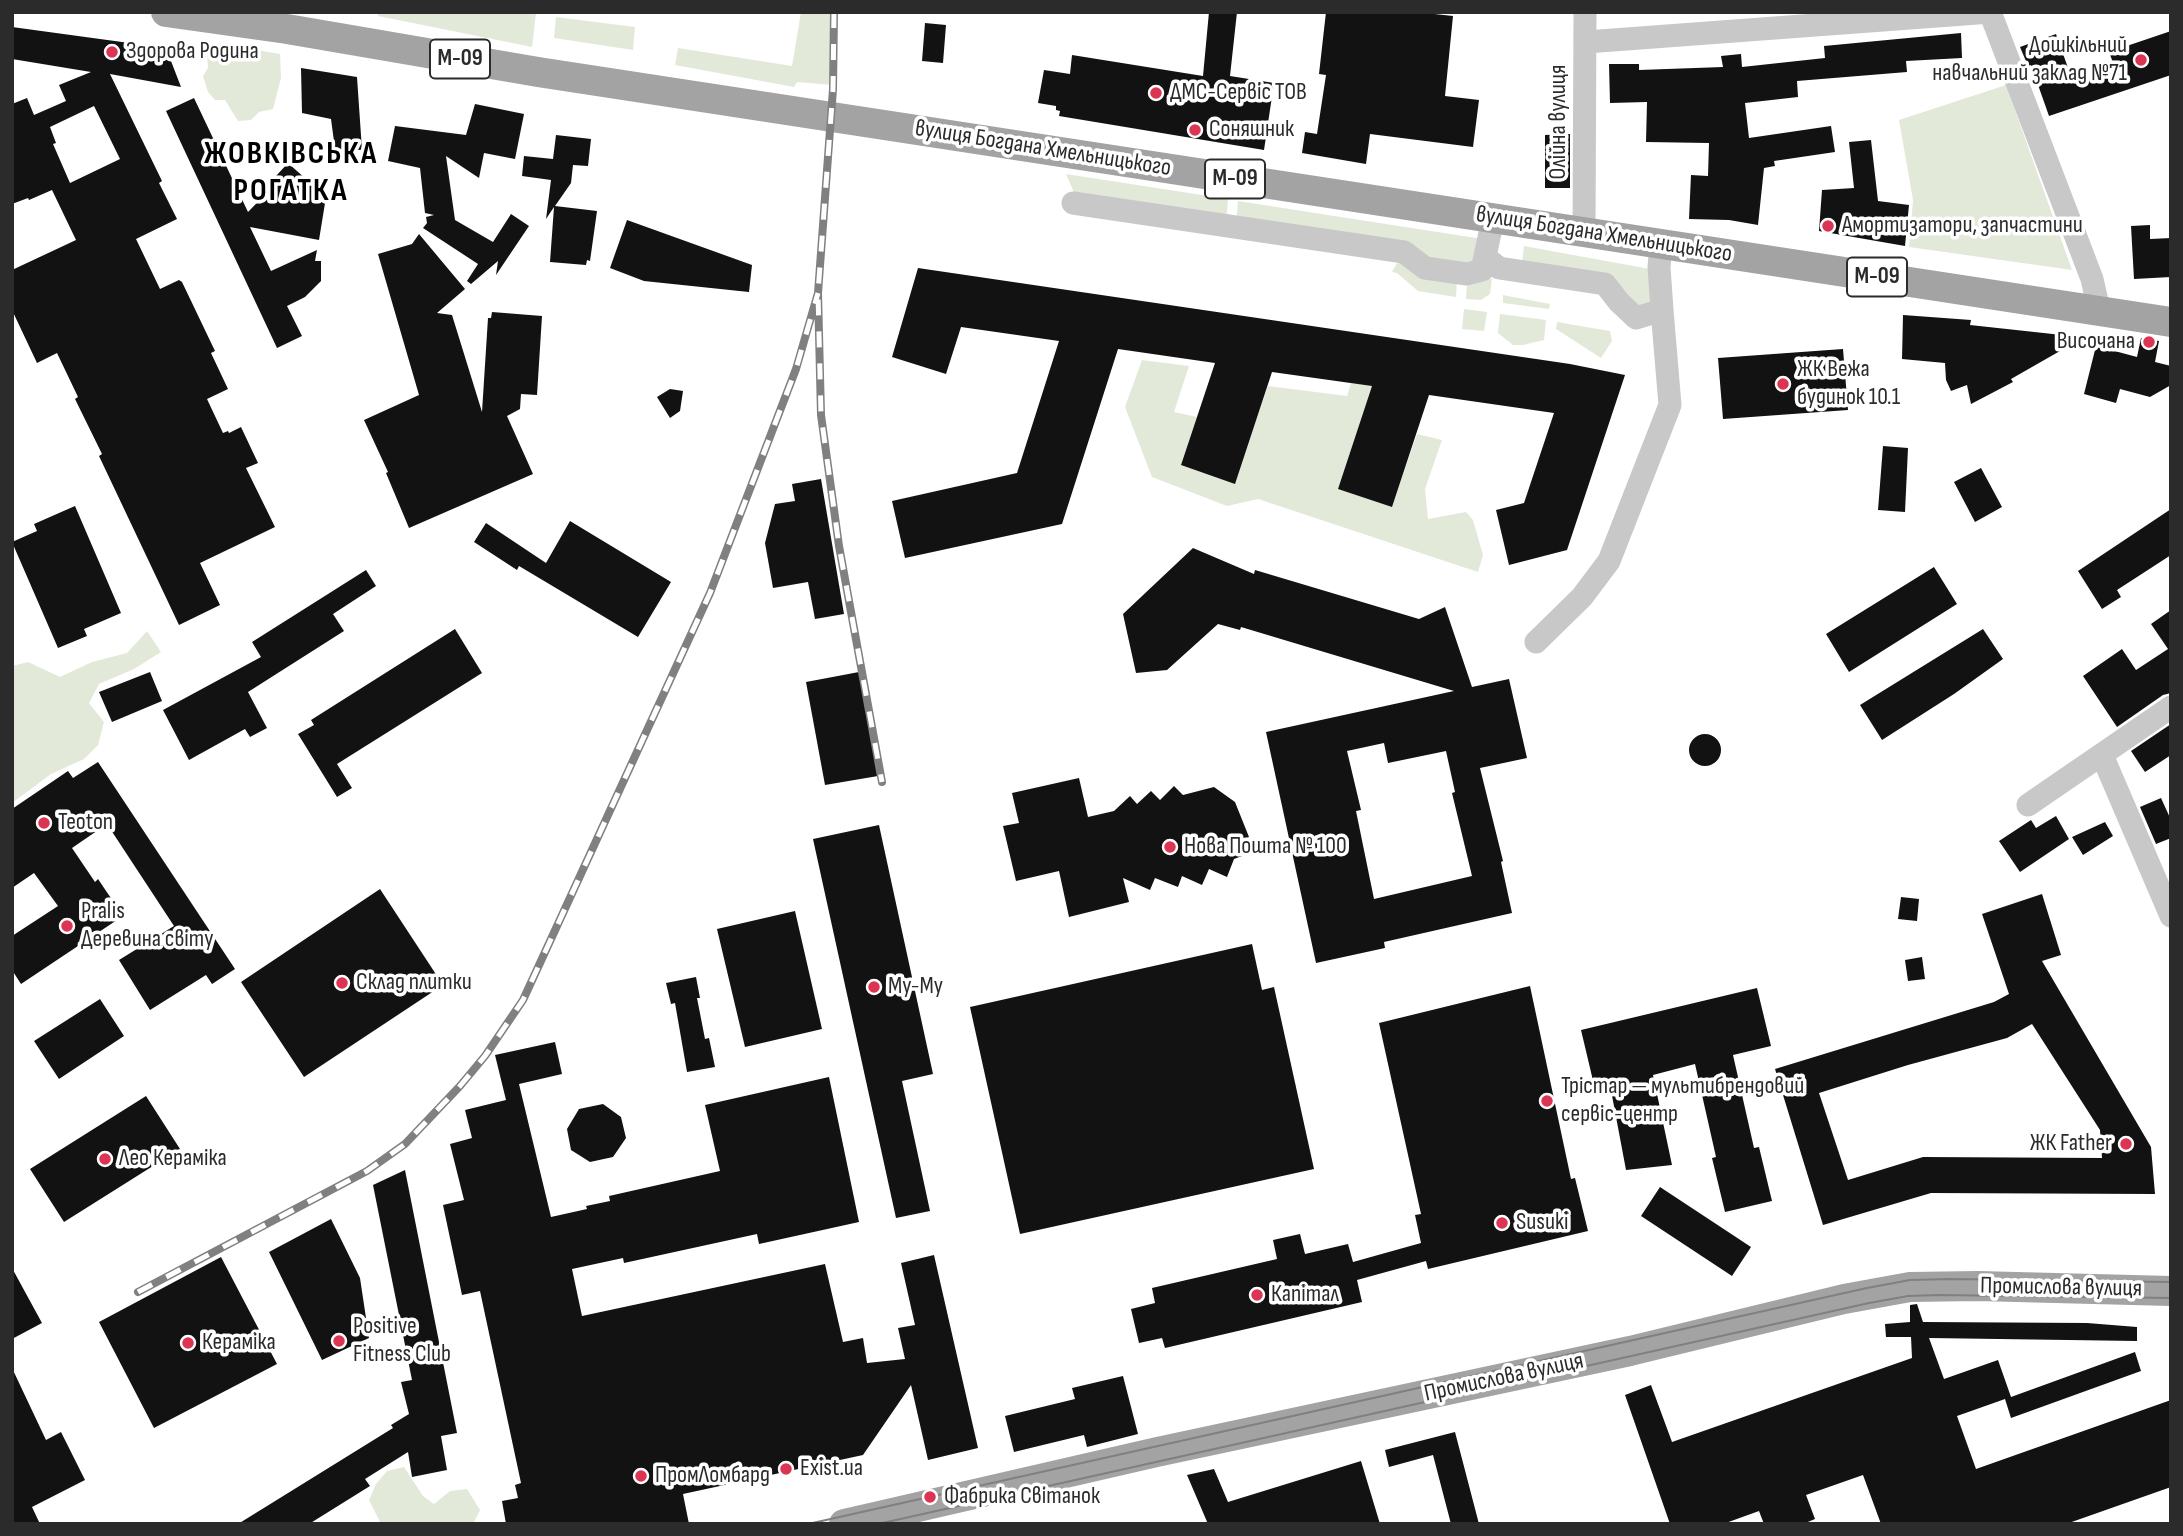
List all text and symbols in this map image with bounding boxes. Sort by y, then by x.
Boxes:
place label: Дошкільний навчальний заклад №71 [1932,32,2127,88]
place label: Здорова Родина [126,38,259,66]
road number: М-09 [430,40,490,78]
marker: Здорова Родина [104,44,120,60]
marker: Дошкільний навчальний заклад №71 [2133,52,2149,68]
street label: Олійна вулиця [1545,65,1573,179]
place label: ДМС-Сервіс ТОВ [1170,79,1307,107]
marker: ДМС-Сервіс ТОВ [1148,85,1164,101]
street label: вулиця Богдана Хмельницького [913,115,1173,183]
place label: Соняшник [1209,116,1294,144]
marker: Соняшник [1187,122,1203,138]
district label: ЖОВКІВСЬКА РОГАТКА [205,136,377,211]
road number: М-09 [1205,160,1265,198]
street label: вулиця Богдана Хмельницького [1474,201,1734,269]
place label: Амортизатори, запчастини [1842,212,2083,240]
marker: Амортизатори, запчастини [1820,218,1836,234]
road number: М-09 [1847,258,1907,296]
place label: Височана [2057,328,2135,356]
marker: Височана [2141,334,2157,350]
place label: ЖК Вежа будинок 10.1 [1797,356,1900,412]
marker: ЖК Вежа будинок 10.1 [1775,376,1791,392]
place label: Teoton [58,809,113,837]
marker: Teoton [36,815,52,831]
place label: Нова Пошта № 100 [1184,833,1347,861]
marker: Нова Пошта № 100 [1162,839,1178,855]
place label: Pralis Деревина світу [81,898,214,954]
marker: Pralis Деревина світу [59,918,75,934]
place label: Склад плитки [356,969,472,997]
place label: Му-Му [888,973,943,1001]
marker: Склад плитки [334,975,350,991]
marker: Му-Му [866,979,882,995]
place label: Трістар — мультибрендовий сервіс-центр [1561,1073,1804,1129]
marker: Трістар — мультибрендовий сервіс-центр [1539,1093,1555,1109]
place label: ЖК Father [2030,1130,2112,1158]
marker: ЖК Father [2118,1136,2134,1152]
place label: Лео Кераміка [119,1145,227,1173]
marker: Лео Кераміка [97,1151,113,1167]
place label: Susuki [1516,1209,1569,1237]
marker: Susuki [1494,1215,1510,1231]
street label: Промислова вулиця [1980,1272,2142,1304]
place label: Капітал [1271,1281,1339,1309]
marker: Капітал [1249,1287,1265,1303]
place label: Positive Fitness Club [353,1313,451,1369]
place label: Кераміка [202,1329,276,1357]
marker: Positive Fitness Club [331,1333,347,1349]
marker: Кераміка [180,1335,196,1351]
street label: Промислова вулиця [1422,1347,1586,1409]
place label: Exist.ua [800,1455,863,1483]
marker: Exist.ua [778,1461,794,1477]
place label: ПромЛомбард [655,1462,770,1490]
marker: ПромЛомбард [633,1468,649,1484]
place label: Фабрика Світанок [944,1483,1100,1511]
marker: Фабрика Світанок [922,1489,938,1505]

